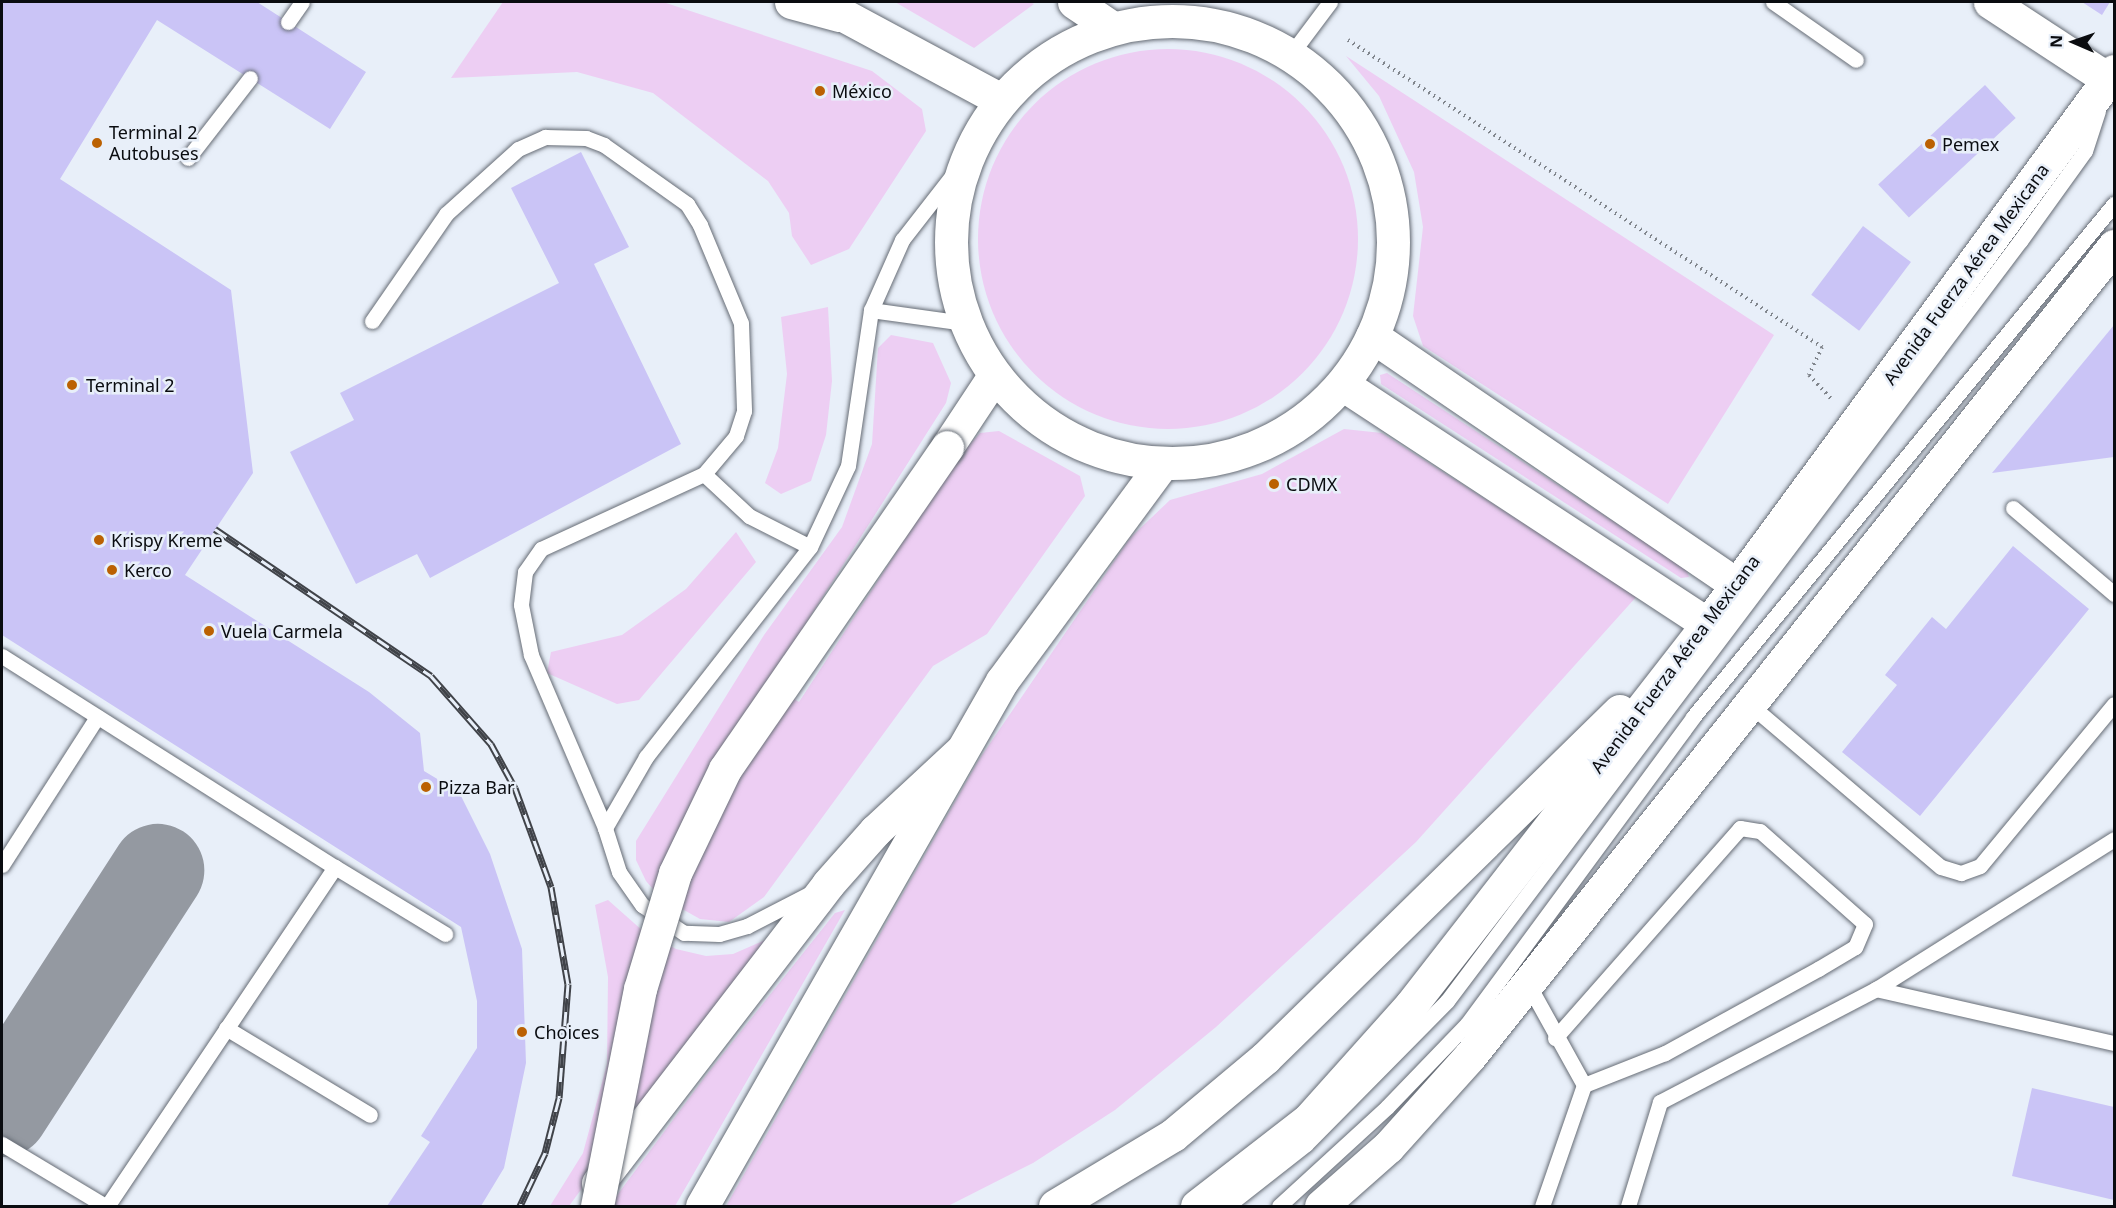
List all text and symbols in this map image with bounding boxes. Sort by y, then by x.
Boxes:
north arrow [2044,12,2104,72]
text: N [2045,34,2067,48]
place label: México [832,80,892,102]
marker: México [813,84,827,98]
place label: Terminal 2 Autobuses [109,122,199,164]
place label: Pemex [1942,133,1999,155]
marker: Terminal 2 Autobuses [90,136,104,150]
marker: Pemex [1923,137,1937,151]
street label: Avenida Fuerza Aérea Mexicana [1879,159,2053,389]
place label: Terminal 2 [86,374,175,396]
marker: Terminal 2 [63,376,81,394]
place label: CDMX [1286,473,1337,495]
marker: CDMX [1267,477,1281,491]
place label: Krispy Kreme [111,529,223,551]
marker: Krispy Kreme [92,533,106,547]
street label: Avenida Fuerza Aérea Mexicana [1586,551,1764,777]
place label: Kerco [124,559,172,581]
marker: Kerco [105,563,119,577]
place label: Vuela Carmela [221,620,343,642]
marker: Vuela Carmela [202,624,216,638]
place label: Pizza Bar [438,776,514,798]
marker: Pizza Bar [419,780,433,794]
place label: Choices [534,1021,599,1043]
marker: Choices [515,1025,529,1039]

